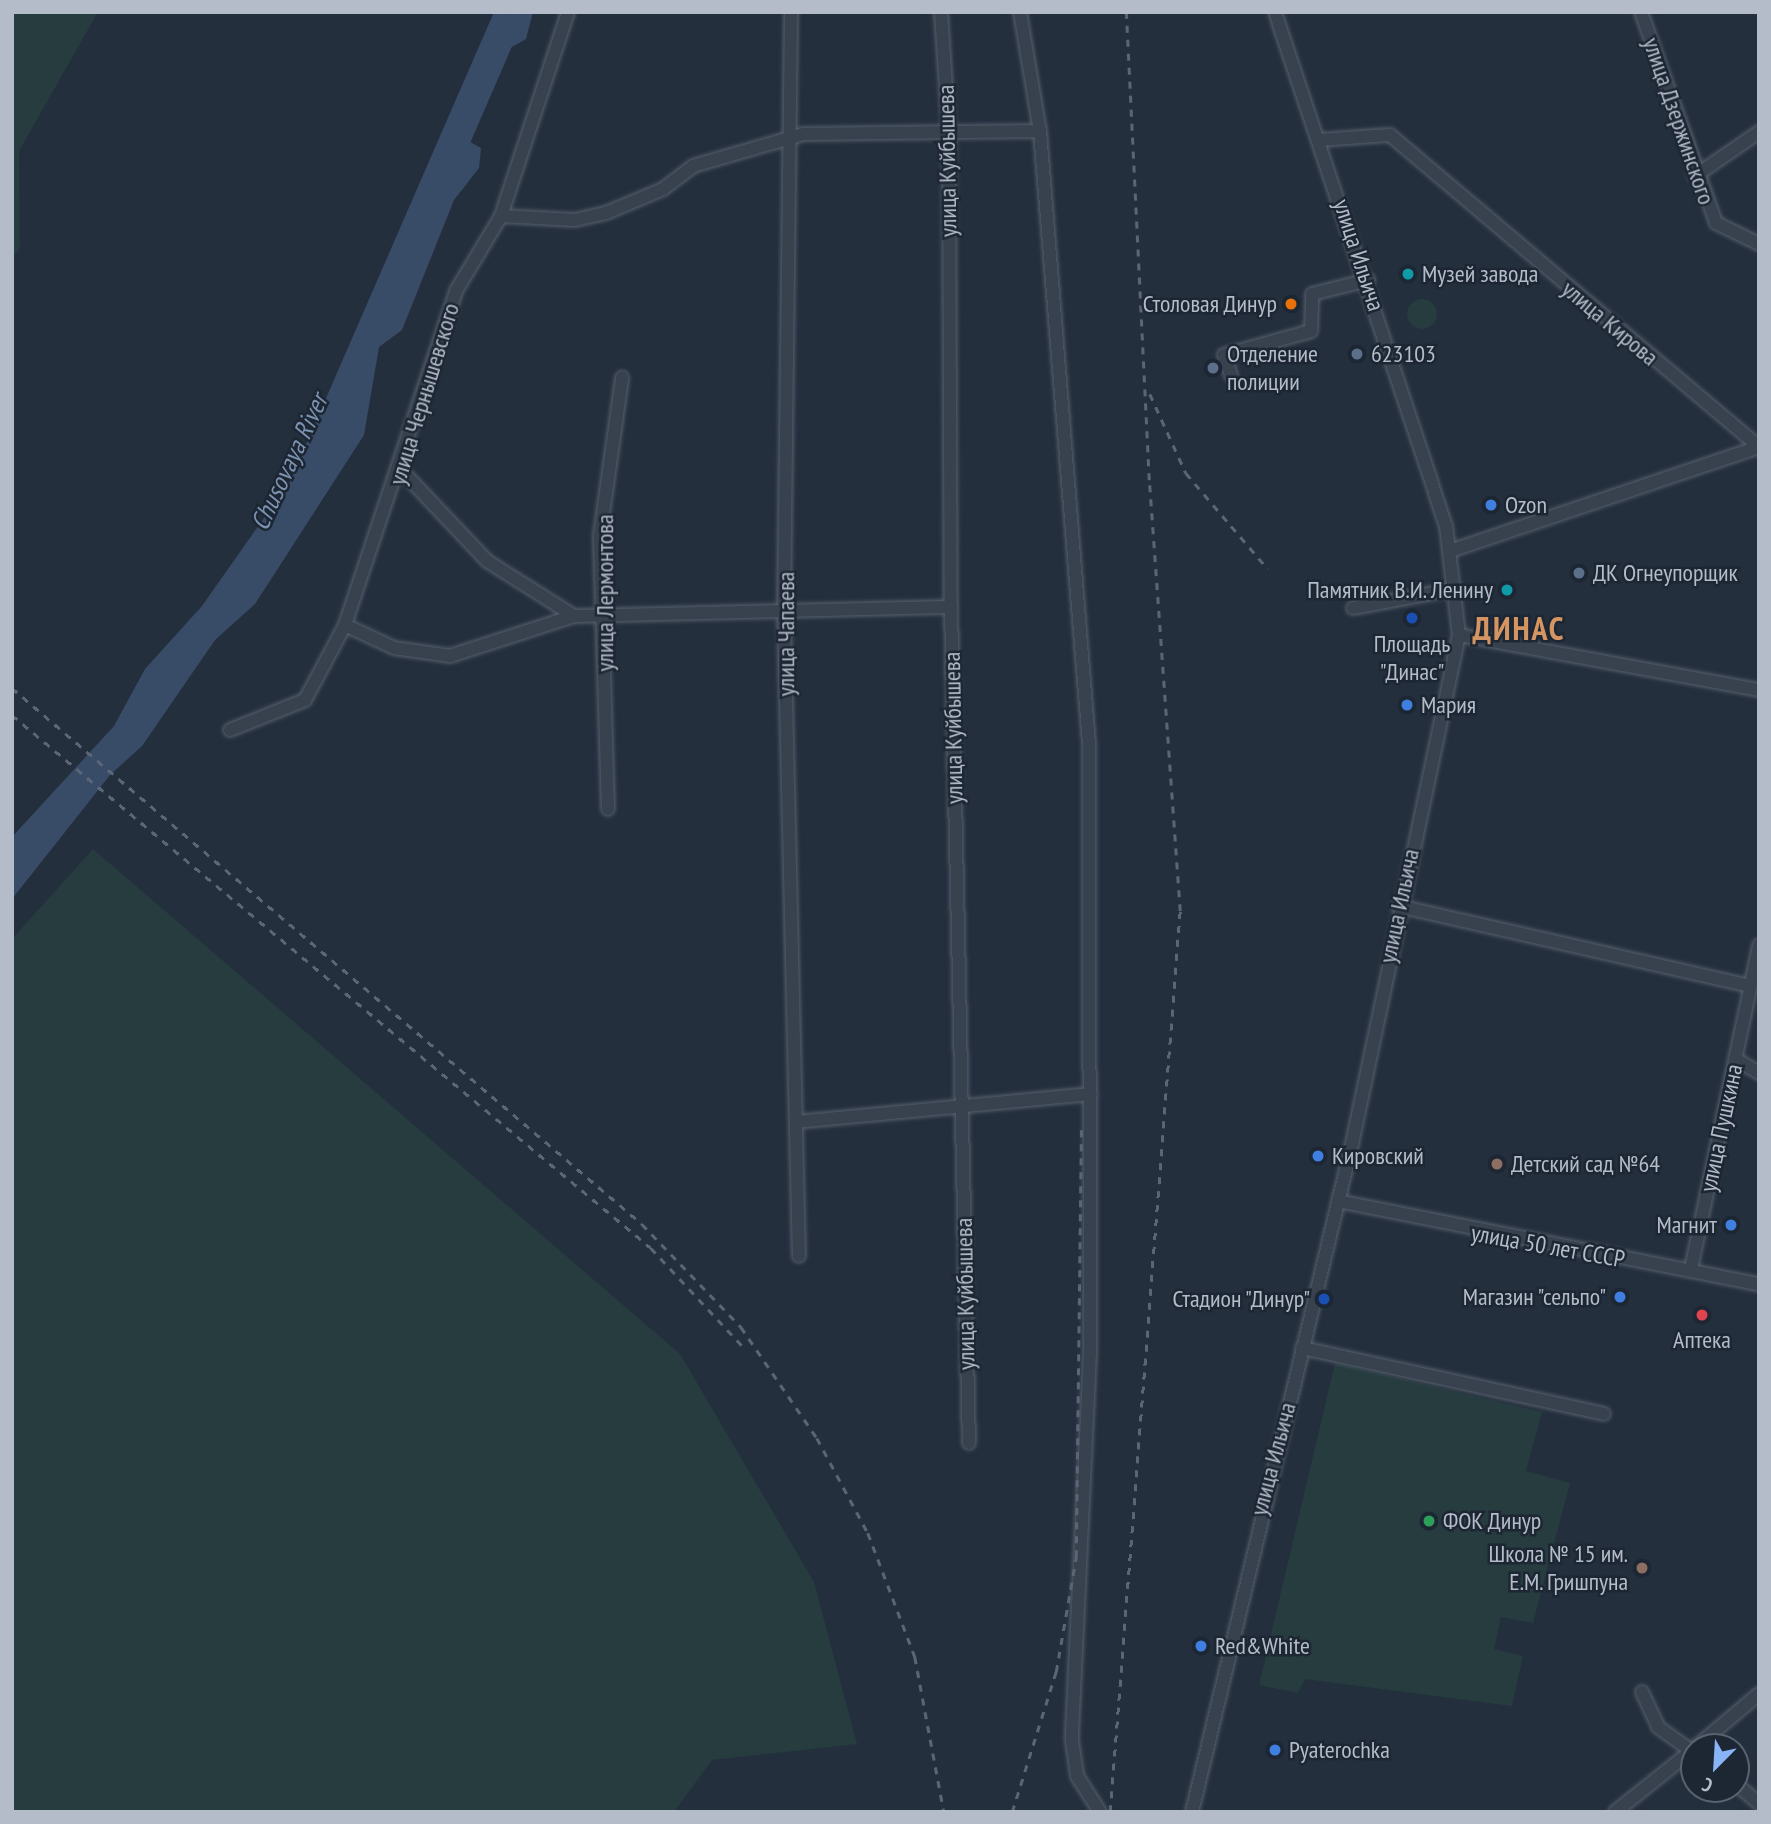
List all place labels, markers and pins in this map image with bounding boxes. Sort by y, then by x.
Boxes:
place label: Музей завода [1422,260,1538,288]
marker: Музей завода [1400,266,1416,282]
place label: Столовая Динур [1142,290,1277,318]
marker: Столовая Динур [1283,296,1299,312]
place label: Отделение полиции [1227,340,1318,396]
place label: 623103 [1371,340,1436,368]
marker: 623103 [1349,346,1365,362]
marker: Отделение полиции [1205,360,1221,376]
place label: Ozon [1505,491,1547,519]
marker: Ozon [1483,497,1499,513]
place label: ДК Огнеупорщик [1593,559,1738,587]
marker: ДК Огнеупорщик [1571,565,1587,581]
place label: Памятник В.И. Ленину [1306,576,1493,604]
marker: Памятник В.И. Ленину [1499,582,1515,598]
marker: Площадь "Динас" [1404,610,1420,626]
place label: Площадь "Динас" [1374,630,1450,686]
place label: Мария [1421,691,1476,719]
marker: Мария [1399,697,1415,713]
place label: Кировский [1332,1142,1424,1170]
marker: Кировский [1310,1148,1326,1164]
place label: Детский сад №64 [1511,1150,1660,1178]
marker: Детский сад №64 [1489,1156,1505,1172]
place label: Магнит [1656,1211,1717,1239]
marker: Магнит [1723,1217,1739,1233]
place label: Магазин "сельпо" [1461,1283,1606,1311]
place label: Стадион "Динур" [1171,1285,1310,1313]
marker: Магазин "сельпо" [1612,1289,1628,1305]
marker: Стадион "Динур" [1316,1291,1332,1307]
marker: Аптека [1694,1307,1710,1323]
place label: Аптека [1673,1326,1731,1354]
place label: ФОК Динур [1443,1507,1542,1535]
marker: ФОК Динур [1421,1513,1437,1529]
place label: Школа № 15 им. Е.М. Гришпуна [1488,1540,1628,1596]
marker: Школа № 15 им. Е.М. Гришпуна [1634,1560,1650,1576]
place label: Red&White [1215,1632,1310,1660]
marker: Red&White [1193,1638,1209,1654]
place label: Pyaterochka [1289,1736,1390,1764]
marker: Pyaterochka [1267,1742,1283,1758]

